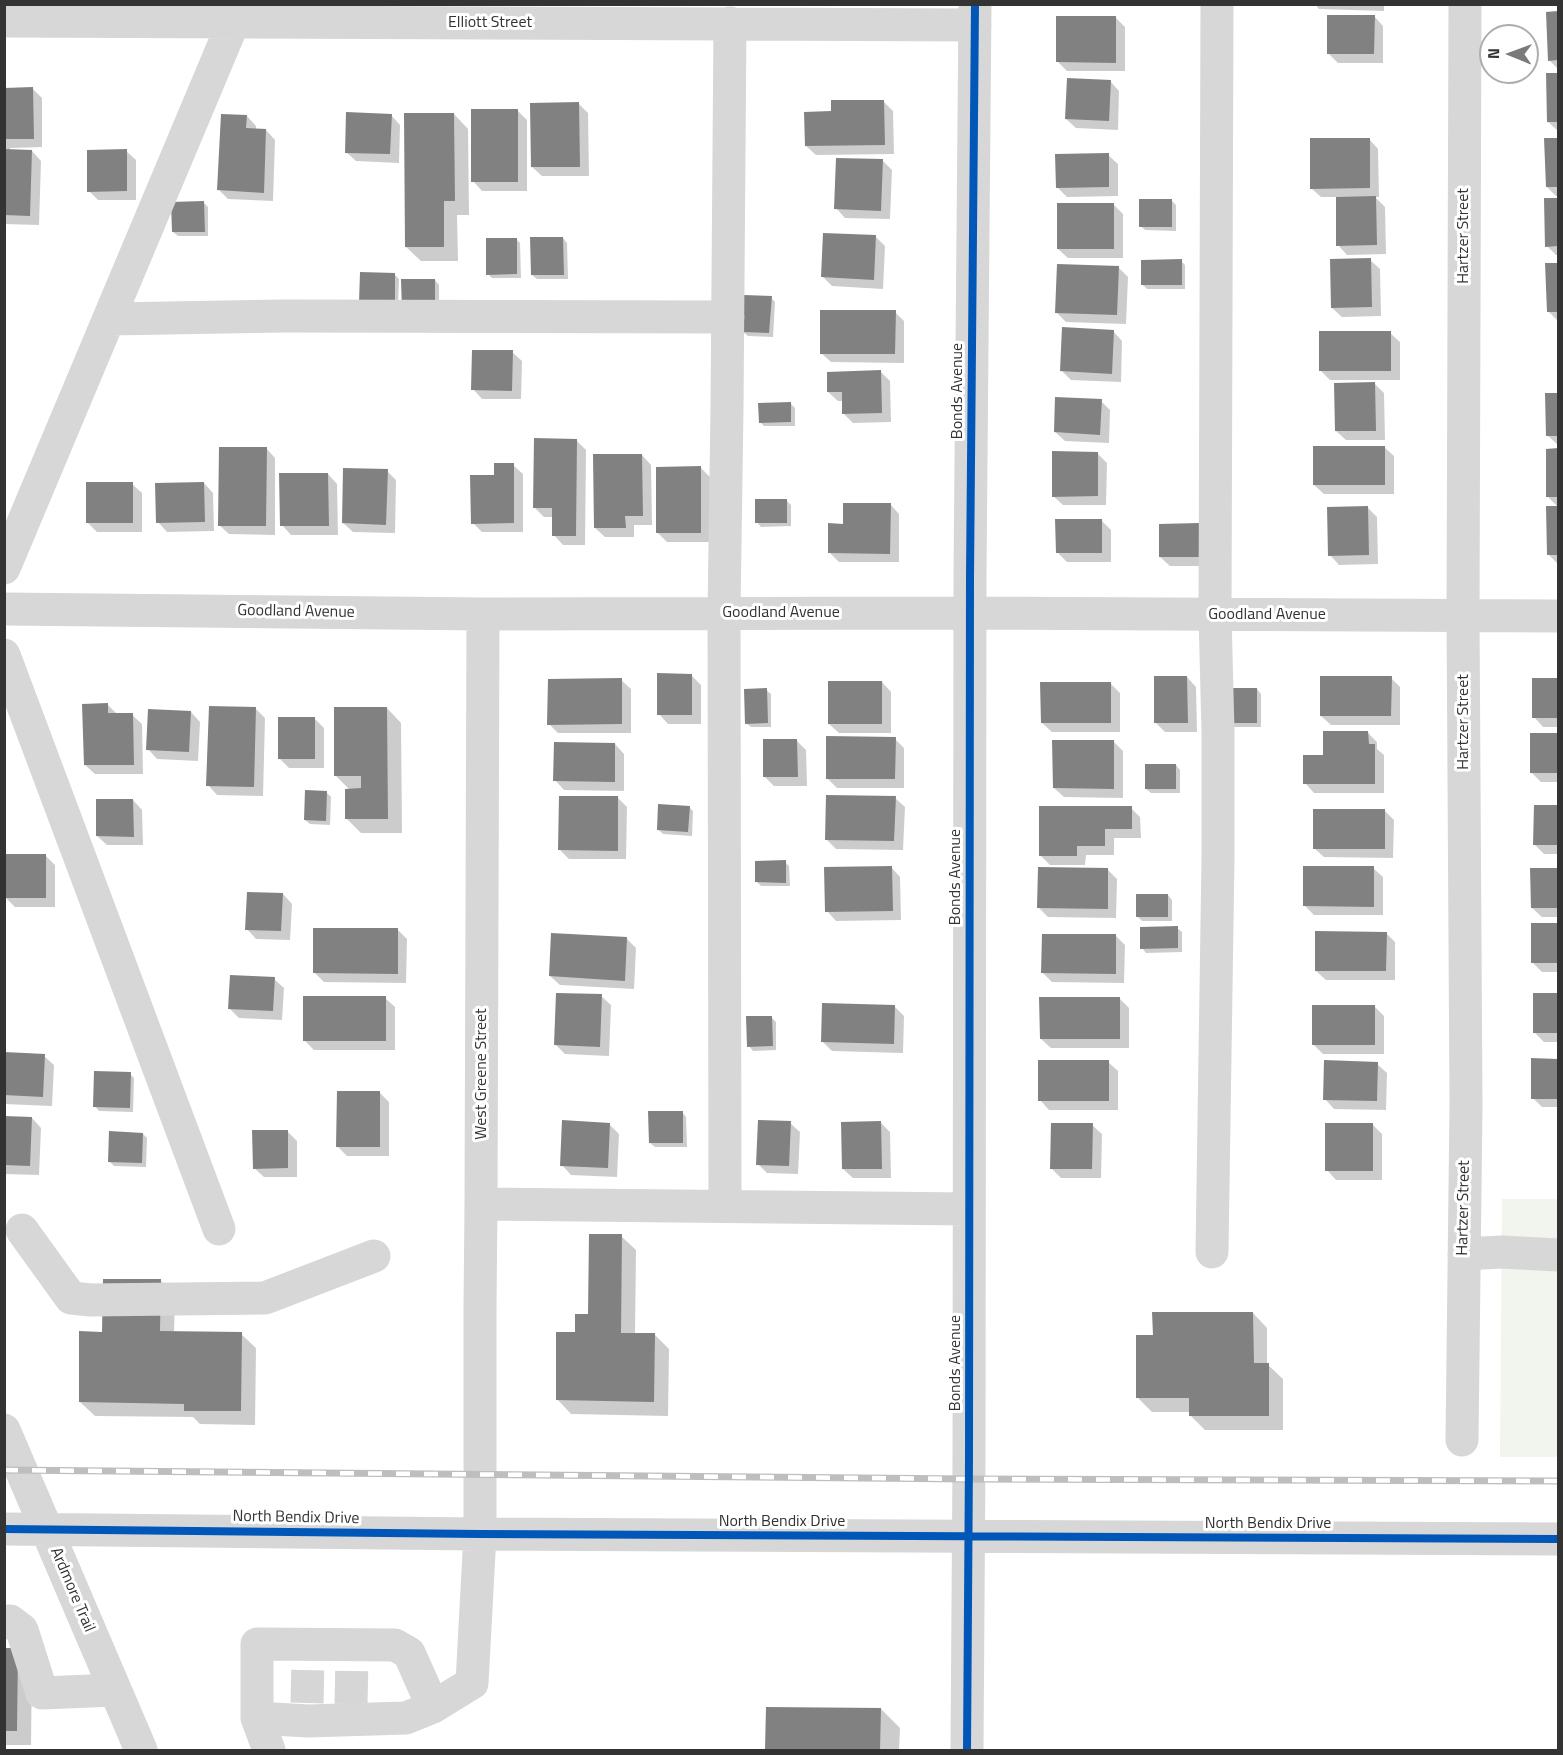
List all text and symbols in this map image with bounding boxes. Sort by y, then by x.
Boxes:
street label: Elliott Street [448,13,532,33]
north arrow [1479,24,1539,84]
text: N [1481,48,1505,59]
street label: Hartzer Street [1454,188,1474,284]
street label: Bonds Avenue [948,343,968,439]
street label: Goodland Avenue [237,601,355,623]
street label: Goodland Avenue [722,603,840,623]
street label: Goodland Avenue [1208,605,1326,625]
street label: Hartzer Street [1454,674,1474,770]
street label: Bonds Avenue [946,829,966,925]
street label: West Greene Street [472,1008,492,1140]
street label: Hartzer Street [1454,1160,1474,1256]
street label: Bonds Avenue [946,1315,966,1411]
street label: North Bendix Drive [232,1507,360,1529]
street label: North Bendix Drive [719,1512,845,1532]
street label: North Bendix Drive [1205,1514,1331,1534]
street label: Ardmore Trail [46,1545,98,1635]

